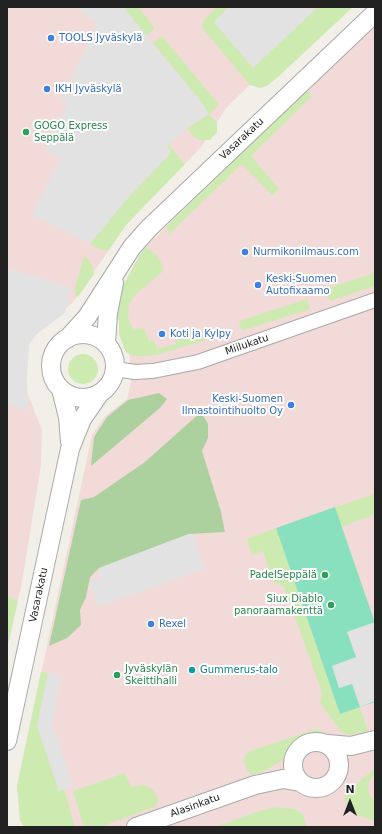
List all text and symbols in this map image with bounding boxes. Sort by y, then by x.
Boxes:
place label: TOOLS Jyväskylä [59,32,142,44]
marker: TOOLS Jyväskylä [46,33,56,43]
place label: IKH Jyväskylä [55,83,122,95]
marker: IKH Jyväskylä [42,84,52,94]
street label: Vasarakatu [218,116,266,162]
place label: GOGO Express Seppälä [34,120,107,144]
marker: GOGO Express Seppälä [21,127,31,137]
place label: Nurmikonilmaus.com [253,246,359,258]
marker: Nurmikonilmaus.com [240,247,250,257]
place label: Keski-Suomen Autofixaamo [266,273,337,296]
marker: Keski-Suomen Autofixaamo [253,280,263,290]
place label: Koti ja Kylpy [170,328,231,340]
marker: Koti ja Kylpy [157,329,167,339]
street label: Miilukatu [224,332,270,358]
place label: Keski-Suomen Ilmastointihuolto Oy [182,393,283,416]
marker: Keski-Suomen Ilmastointihuolto Oy [286,400,296,410]
street label: Vasarakatu [27,566,51,624]
place label: PadelSeppälä [250,569,317,581]
marker: PadelSeppälä [320,570,330,580]
place label: Siux Diablo panoraamakenttä [234,593,323,616]
marker: Siux Diablo panoraamakenttä [326,600,336,610]
place label: Rexel [159,618,186,630]
marker: Rexel [146,619,156,629]
place label: Jyväskylän Skeittihalli [125,663,178,686]
place label: Gummerus-talo [200,664,278,676]
marker: Gummerus-talo [187,665,197,675]
marker: Jyväskylän Skeittihalli [112,670,122,680]
north arrow [330,782,370,822]
text: N [345,783,355,796]
street label: Alasinkatu [168,791,222,821]

